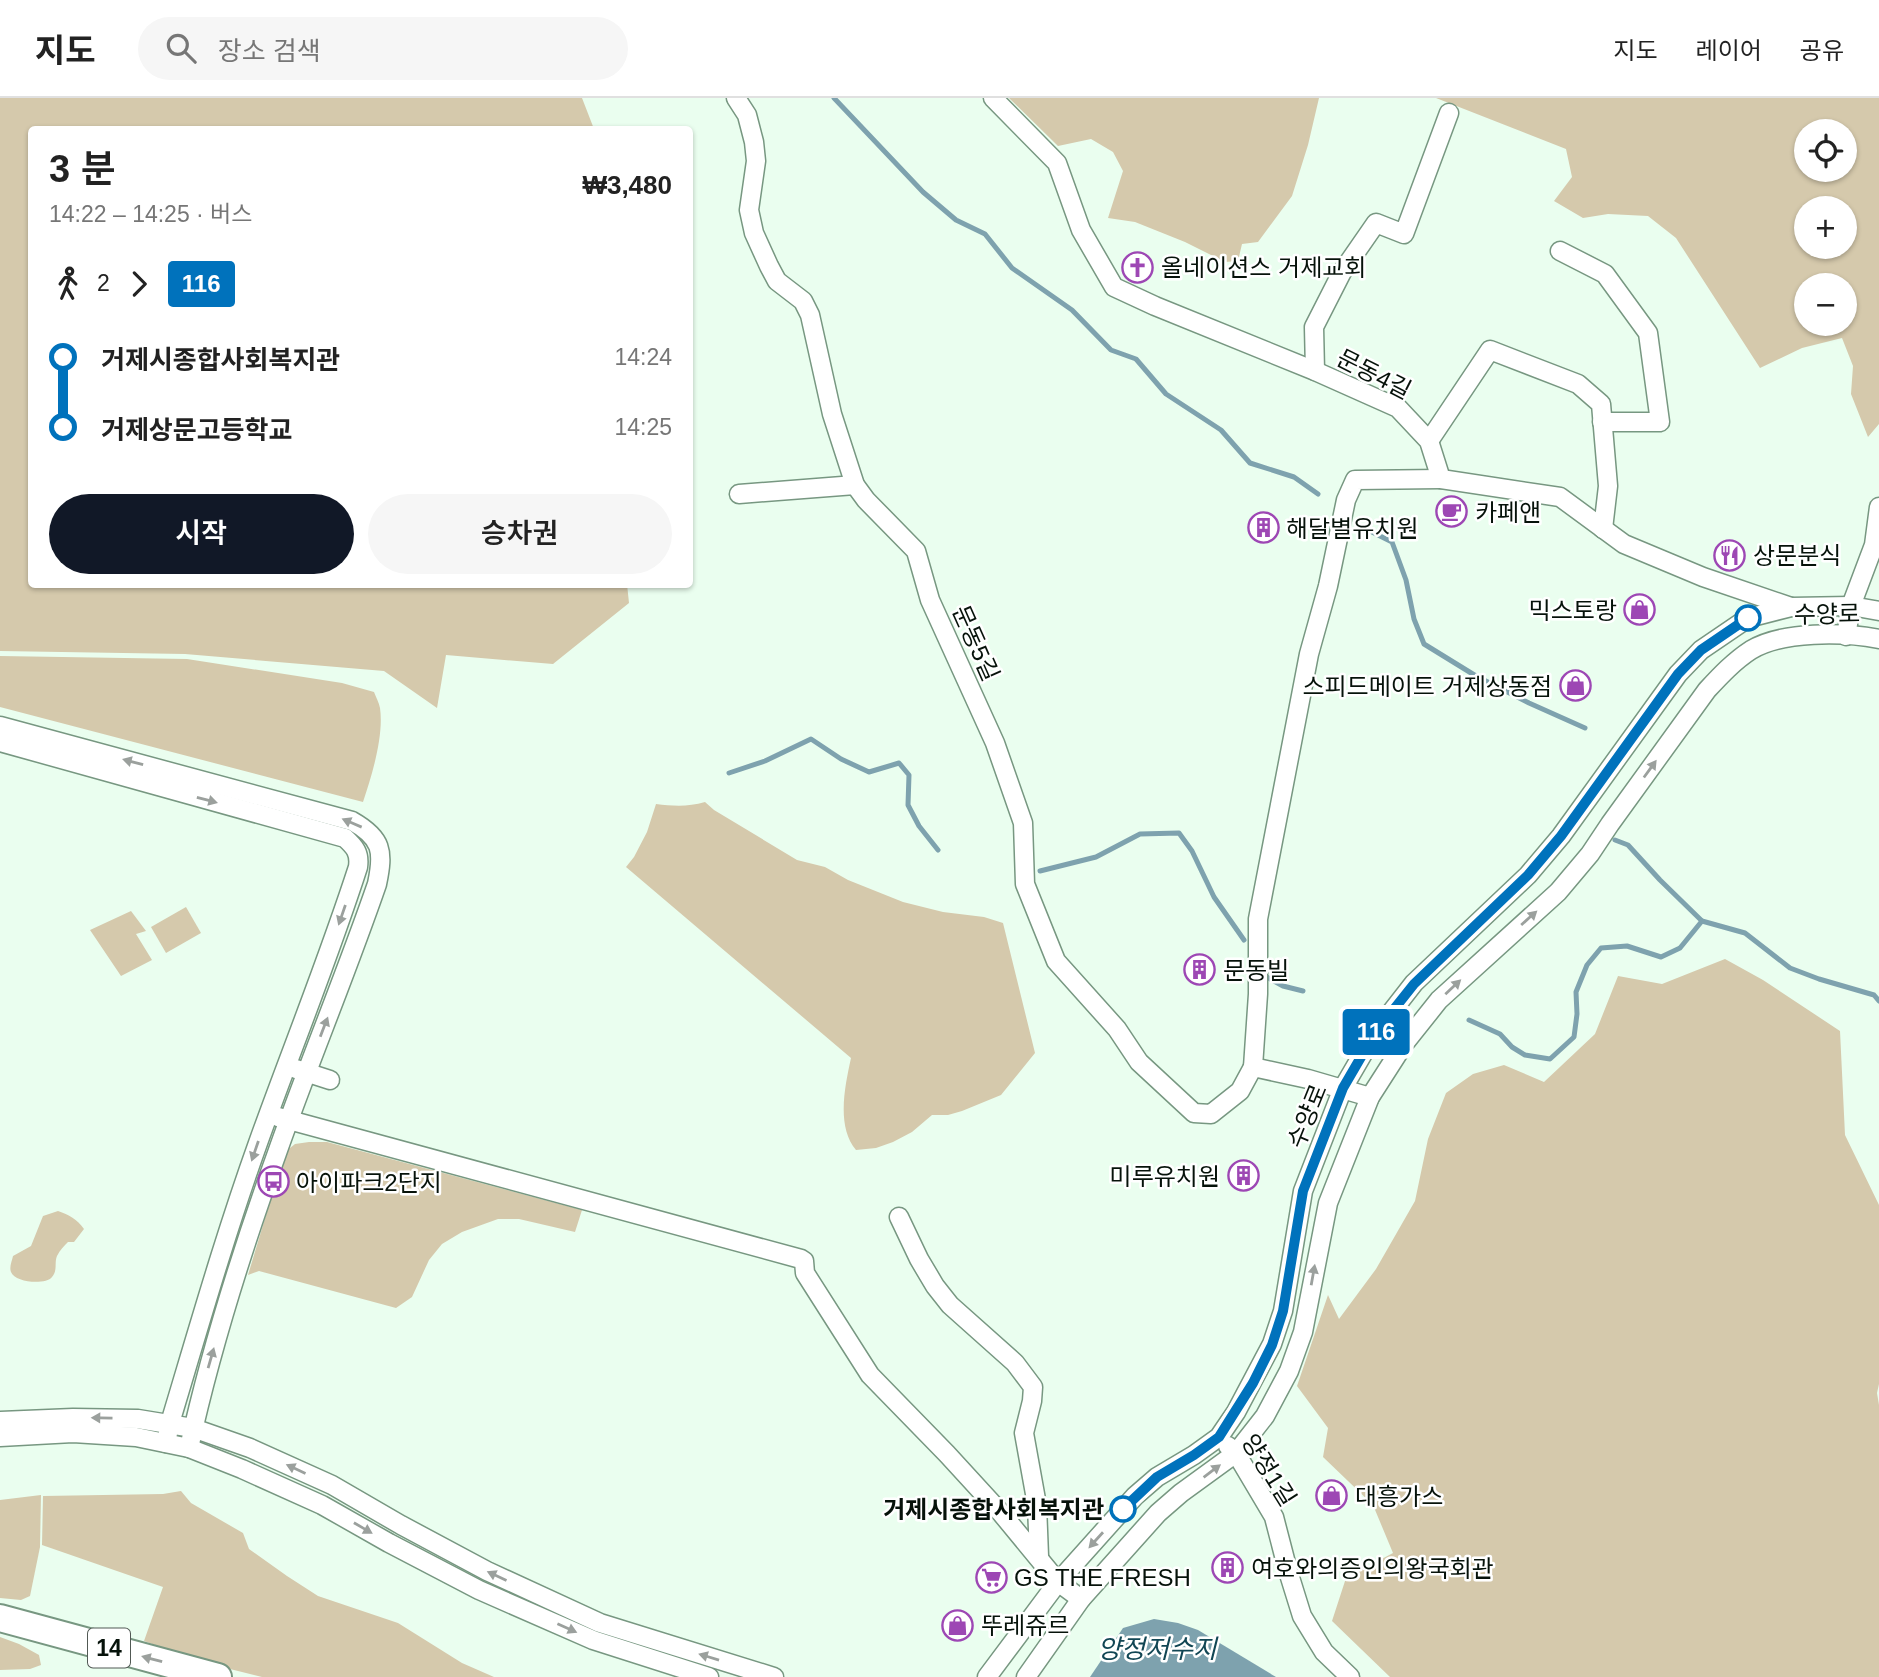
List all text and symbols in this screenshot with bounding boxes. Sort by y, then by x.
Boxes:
search box [138,17,628,80]
icon: search [162,29,200,67]
text: 지도 [35,32,96,69]
text: 장소 검색 [218,36,321,66]
text: 지도 [1613,37,1658,64]
text: 레이어 [1696,37,1762,64]
text: 공유 [1800,37,1844,64]
map controls [1794,119,1857,336]
button: locate [1794,119,1857,182]
text: 3 분 [49,148,116,190]
text: ₩3,480 [582,170,672,200]
button: + [1794,196,1857,259]
text: 14:22 – 14:25 · 버스 [49,201,252,227]
church icon: 올네이션스 거제교회 [1121,250,1155,284]
place label: 올네이션스 거제교회 [1161,254,1366,281]
icon: walk [49,265,87,303]
icon: forward [120,265,158,303]
text: 2 [97,270,110,296]
text: 116 [182,270,221,297]
button: − [1794,273,1857,336]
text: 14:24 [614,344,672,370]
street label: 문동4길 [1332,344,1416,404]
text: 거제시종합사회복지관 [101,345,340,375]
text: 14:25 [614,414,672,440]
text: 거제상문고등학교 [101,415,292,445]
button: 시작 [49,494,354,574]
button: 승차권 [368,494,672,574]
cafe icon: 카페앤 [1435,495,1469,529]
place label: 카페앤 [1475,499,1541,526]
building icon: 해달별유치원 [1246,511,1280,545]
place label: 해달별유치원 [1286,515,1418,542]
restaurant icon: 상문분식 [1713,538,1747,572]
place label: 상문분식 [1753,542,1841,569]
shop icon: 믹스토랑 [1623,593,1657,627]
place label: 믹스토랑 [1529,597,1617,624]
street label: 수양로 [1794,600,1860,628]
street label: 문동5길 [947,601,1005,685]
unlabelled marker [1735,605,1761,631]
shop icon: 스피드메이트 거제상동점 [1558,669,1592,703]
place label: 스피드메이트 거제상동점 [1302,673,1552,700]
one-way arrow [122,756,144,767]
one-way arrow [1643,760,1657,778]
one-way arrow [197,795,218,805]
one-way arrow [342,817,363,828]
one-way arrow [336,904,347,925]
one-way arrow [1520,910,1538,926]
building icon: 문동빌 [1183,953,1217,987]
place label: 문동빌 [1223,957,1289,984]
one-way arrow [1444,980,1461,996]
line badge: 116 [1336,1009,1416,1055]
one-way arrow [319,1016,330,1037]
text: 116 [1357,1018,1395,1045]
street label: 수양로 [1282,1080,1332,1152]
one-way arrow [249,1141,260,1162]
building icon: 미루유치원 [1226,1159,1260,1193]
place label: 미루유치원 [1110,1163,1220,1190]
bus stop icon: 아이파크2단지 [256,1165,290,1199]
place label: 아이파크2단지 [296,1169,442,1196]
one-way arrow [1308,1264,1319,1286]
one-way arrow [206,1347,217,1369]
one-way arrow [91,1413,113,1424]
street label: 양정1길 [1236,1429,1302,1511]
one-way arrow [286,1463,306,1475]
one-way arrow [1202,1464,1220,1479]
shop icon: 대흥가스 [1315,1479,1349,1513]
place label: 대흥가스 [1355,1483,1443,1510]
place label: 거제시종합사회복지관 [883,1496,1104,1523]
marker: 거제시종합사회복지관 [1110,1496,1136,1522]
one-way arrow [353,1522,372,1534]
one-way arrow [1088,1531,1104,1549]
building icon: 여호와의증인의왕국회관 [1211,1551,1245,1585]
place label: 여호와의증인의왕국회관 [1251,1555,1494,1582]
supermarket icon: GS THE FRESH [974,1560,1008,1594]
place label: GS THE FRESH [1014,1564,1191,1591]
one-way arrow [487,1570,507,1581]
shop icon: 뚜레쥬르 [941,1608,975,1642]
place label: 뚜레쥬르 [981,1612,1069,1639]
one-way arrow [556,1623,577,1634]
road number: 14 [88,1628,130,1667]
water label: 양정저수지 [1097,1634,1219,1664]
one-way arrow [698,1651,719,1661]
one-way arrow [141,1653,163,1664]

